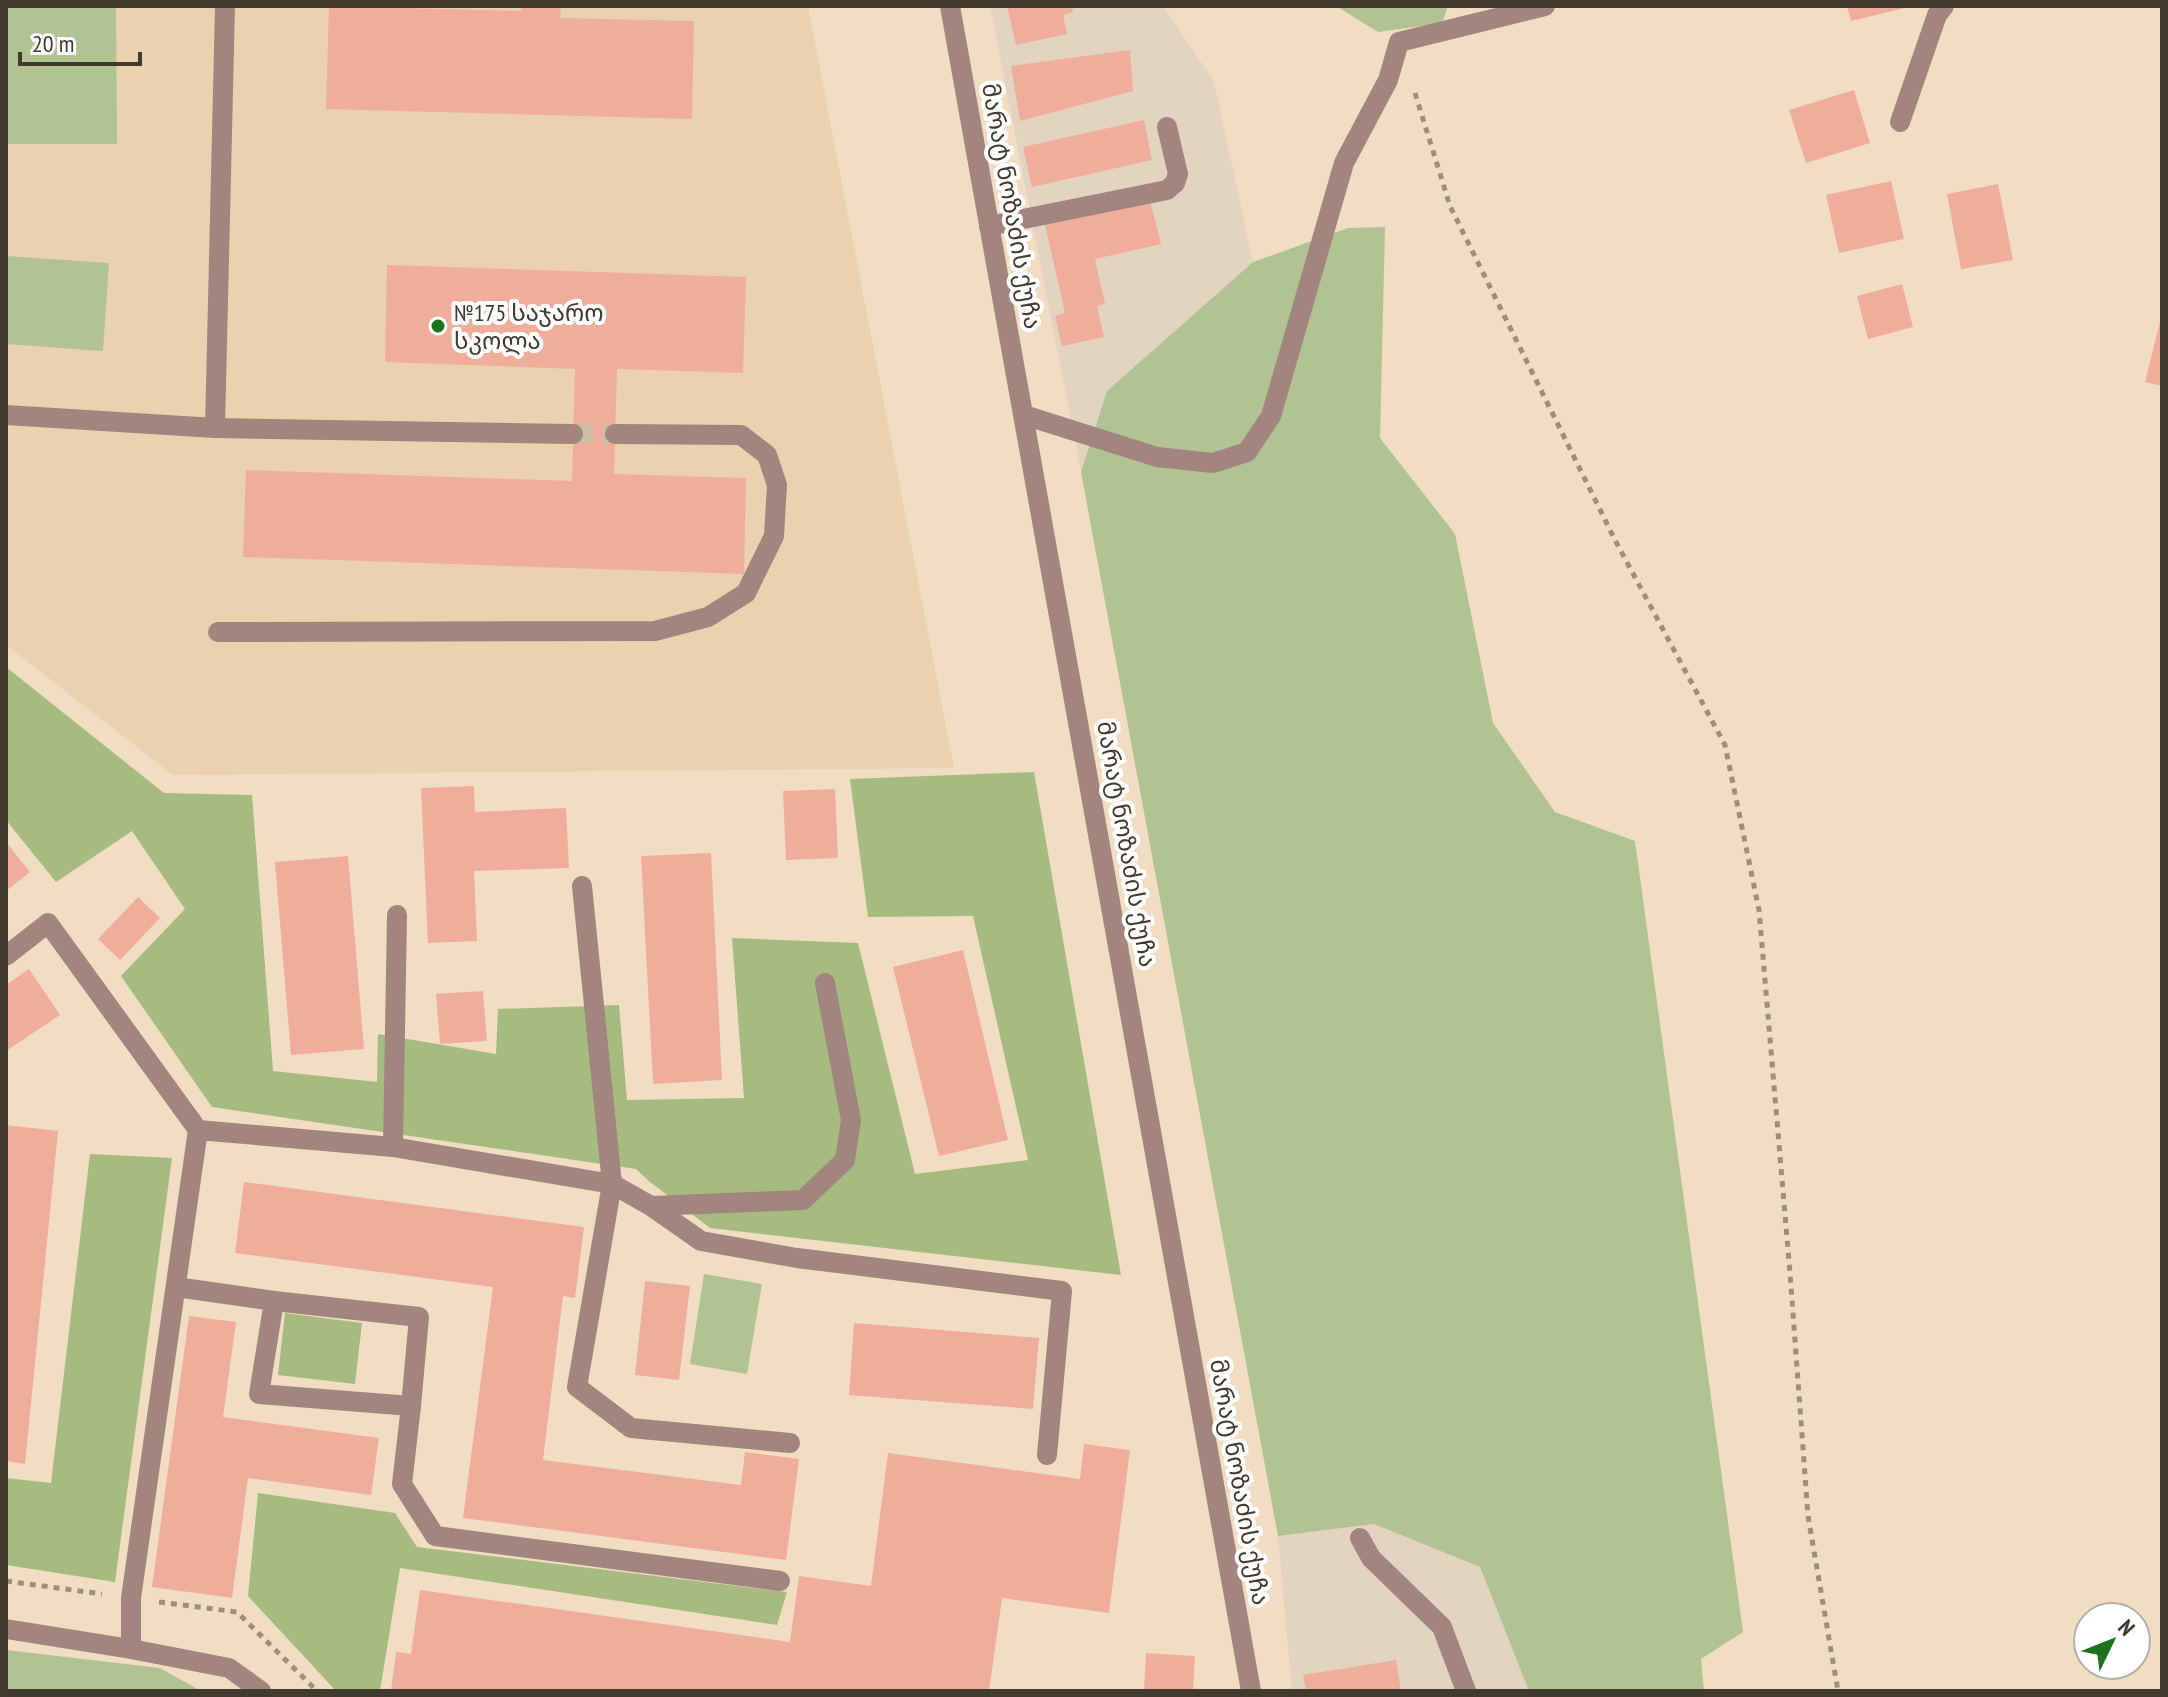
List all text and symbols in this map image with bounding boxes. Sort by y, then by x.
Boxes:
scale bar [20,16,140,66]
text: 20 m [32,28,74,59]
street label: მარატ ნოზაძის ქუჩა [975,81,1049,331]
place label: №175 საჯარო სკოლა [454,297,604,356]
marker: №175 საჯარო სკოლა [429,317,447,335]
street label: მარატ ნოზაძის ქუჩა [1090,719,1164,969]
street label: მარატ ნოზაძის ქუჩა [1203,1357,1277,1607]
north arrow [2072,1601,2152,1681]
text: N [2112,1613,2141,1641]

